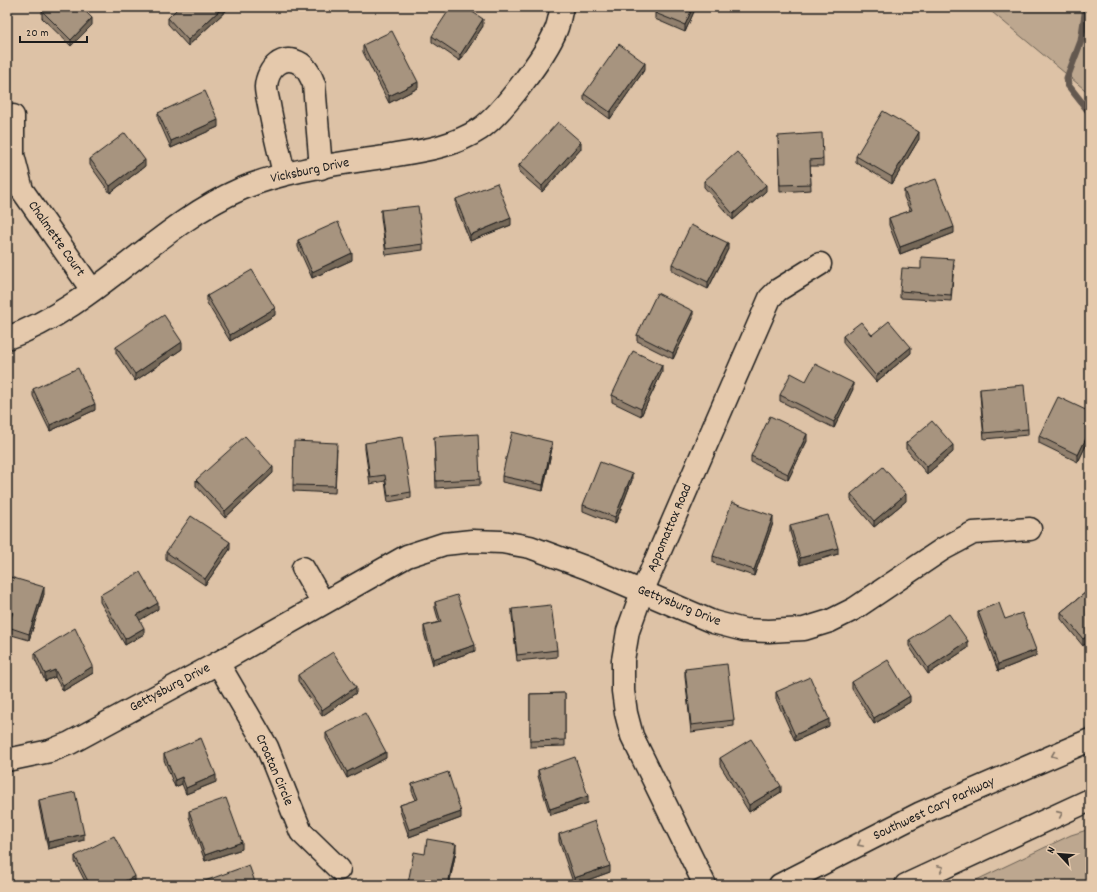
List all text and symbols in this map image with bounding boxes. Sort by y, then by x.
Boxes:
scale bar [20,18,87,44]
text: 20 m [26,25,49,42]
street label: Vicksburg Drive [269,153,351,189]
street label: Chalmette Court [22,197,90,281]
street label: Appomattox Road [642,481,698,575]
street label: Gettysburg Drive [634,580,724,632]
street label: Gettysburg Drive [126,658,214,718]
street label: Croatan Circle [250,731,298,809]
one-way arrow [1050,750,1057,758]
street label: Southwest Cary Parkway [870,772,998,846]
one-way arrow [1055,811,1063,819]
north arrow [1039,834,1079,874]
one-way arrow [856,839,864,847]
text: N [1043,844,1060,856]
one-way arrow [937,865,945,873]

